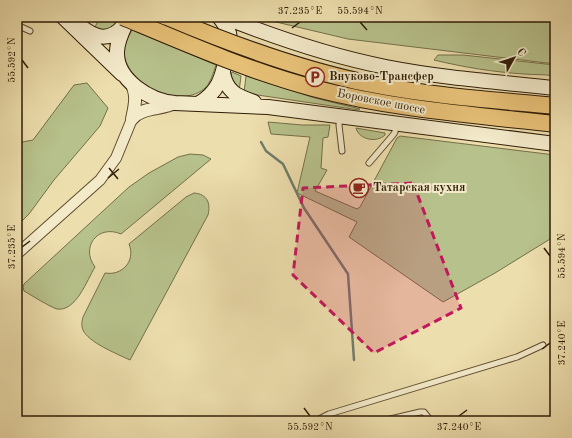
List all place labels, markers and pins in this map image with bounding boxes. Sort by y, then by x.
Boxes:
parking icon: Внуково-Трансфер [304,66,326,88]
place label: Внуково-Трансфер [329,71,434,83]
cafe icon: Татарская кухня [348,177,370,199]
place label: Татарская кухня [373,182,465,194]

